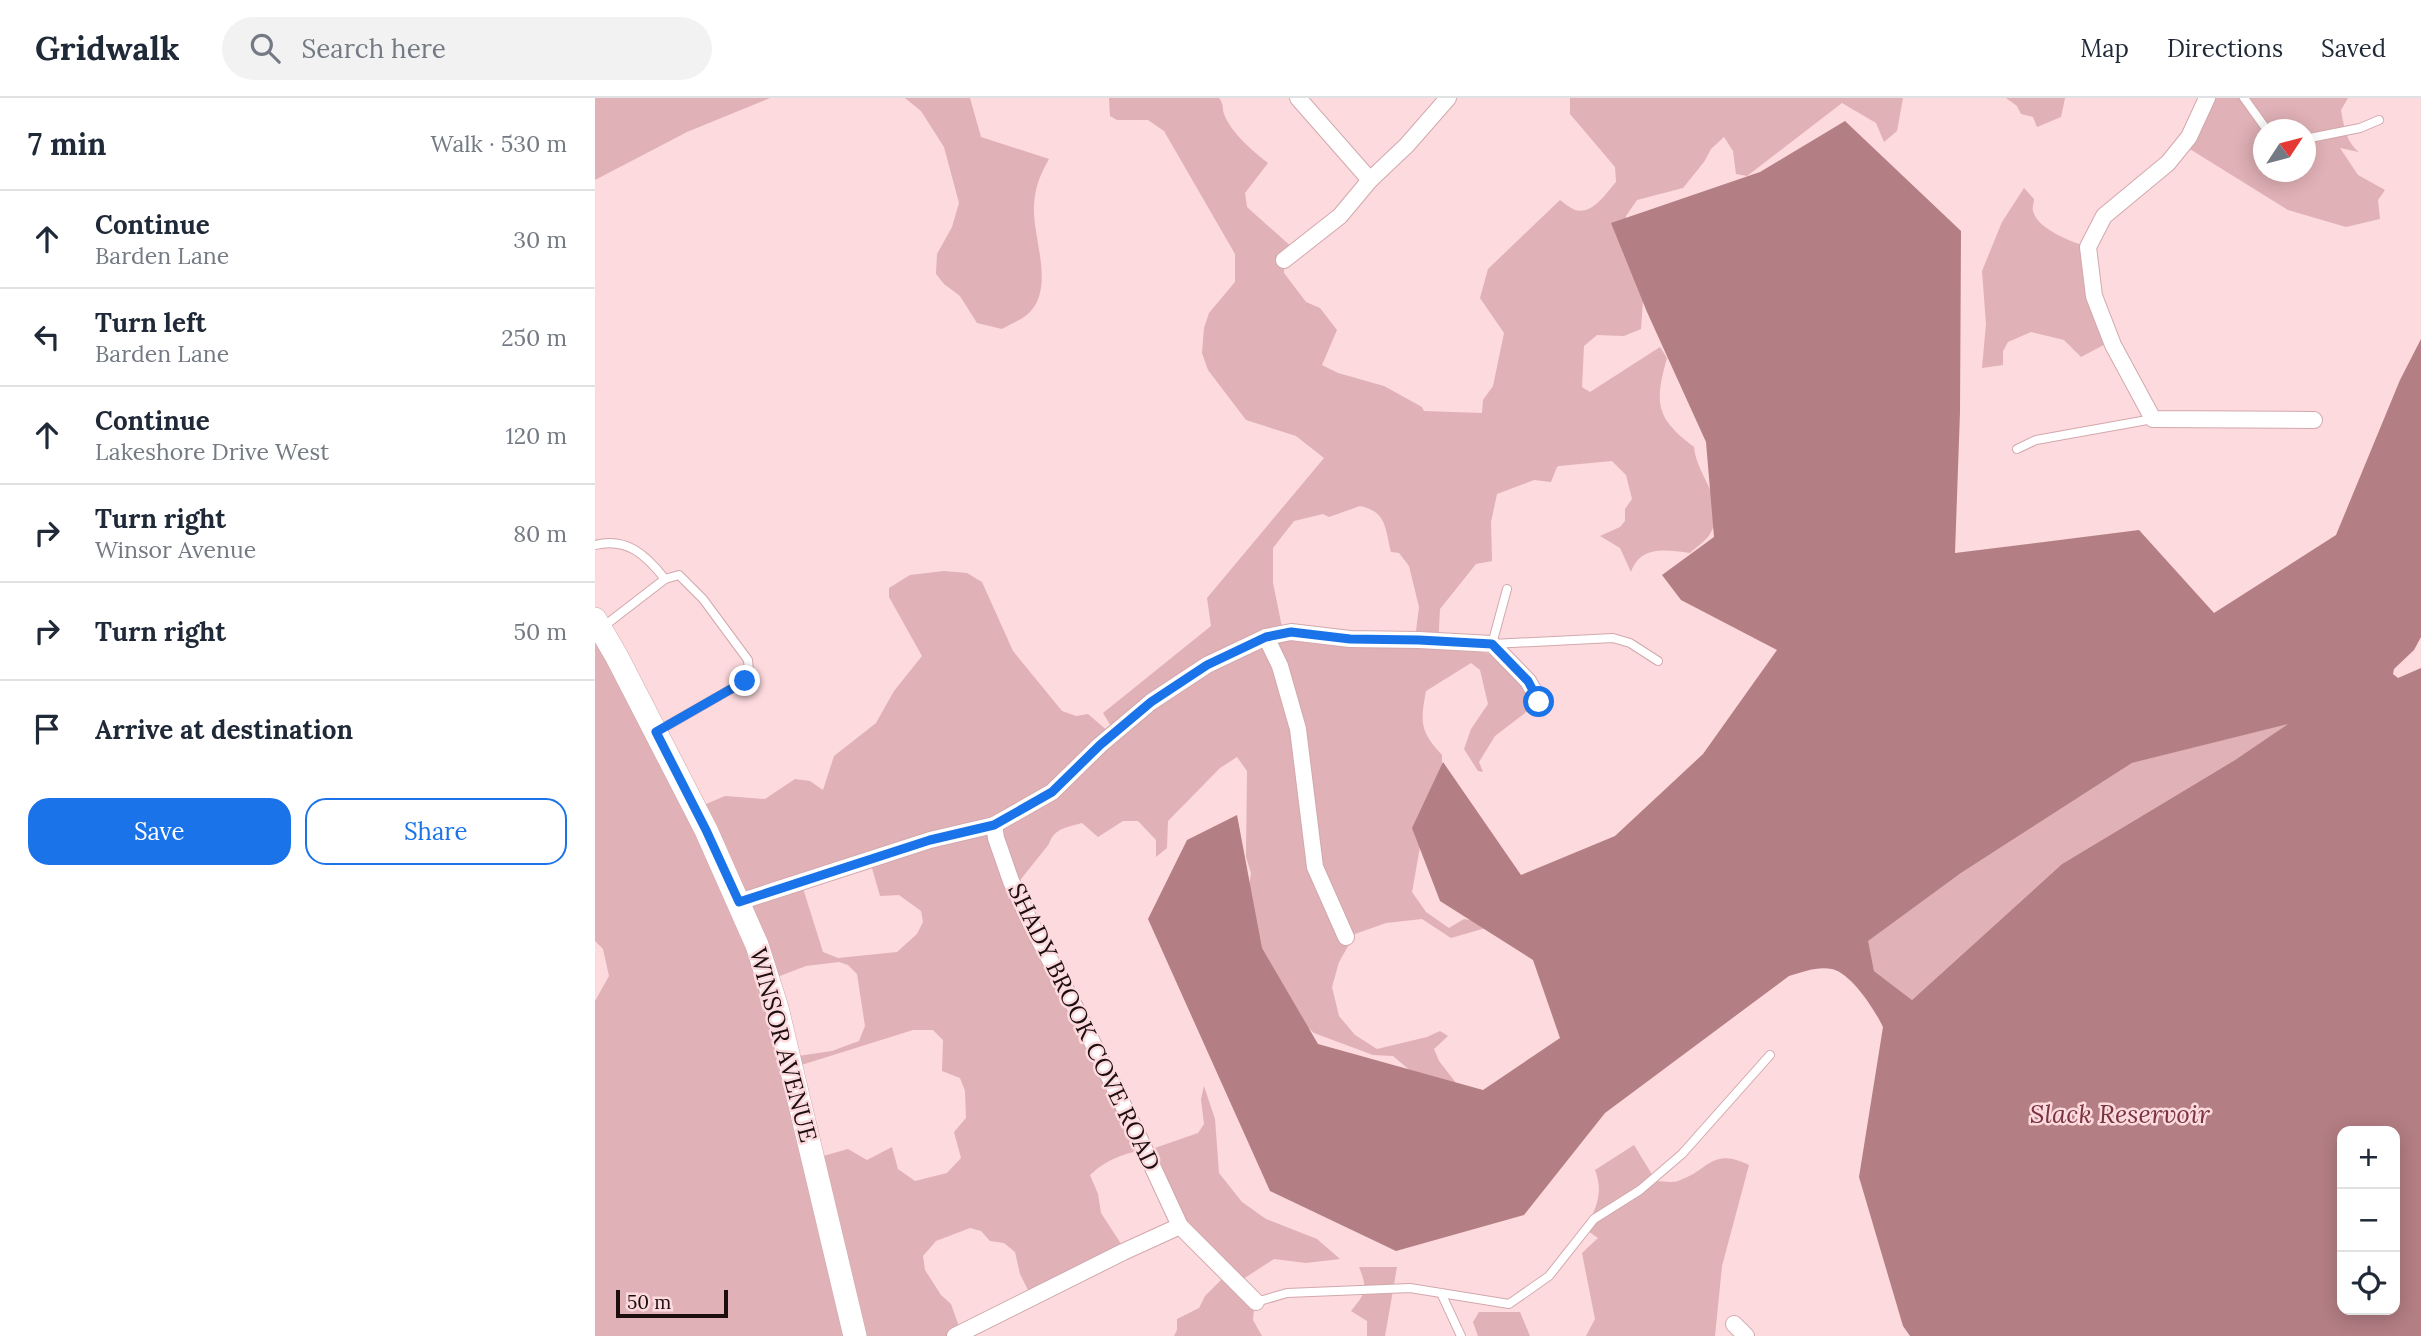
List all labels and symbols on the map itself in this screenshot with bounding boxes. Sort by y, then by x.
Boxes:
north arrow [2253,119,2316,182]
route end [729,665,760,696]
route start [1523,686,1554,717]
street label: SHADY BROOK COVE ROAD [1001,878,1168,1176]
street label: WINSOR AVENUE [743,944,824,1145]
water label: Slack Reservoir [2030,1097,2210,1130]
scale bar [616,1287,728,1319]

